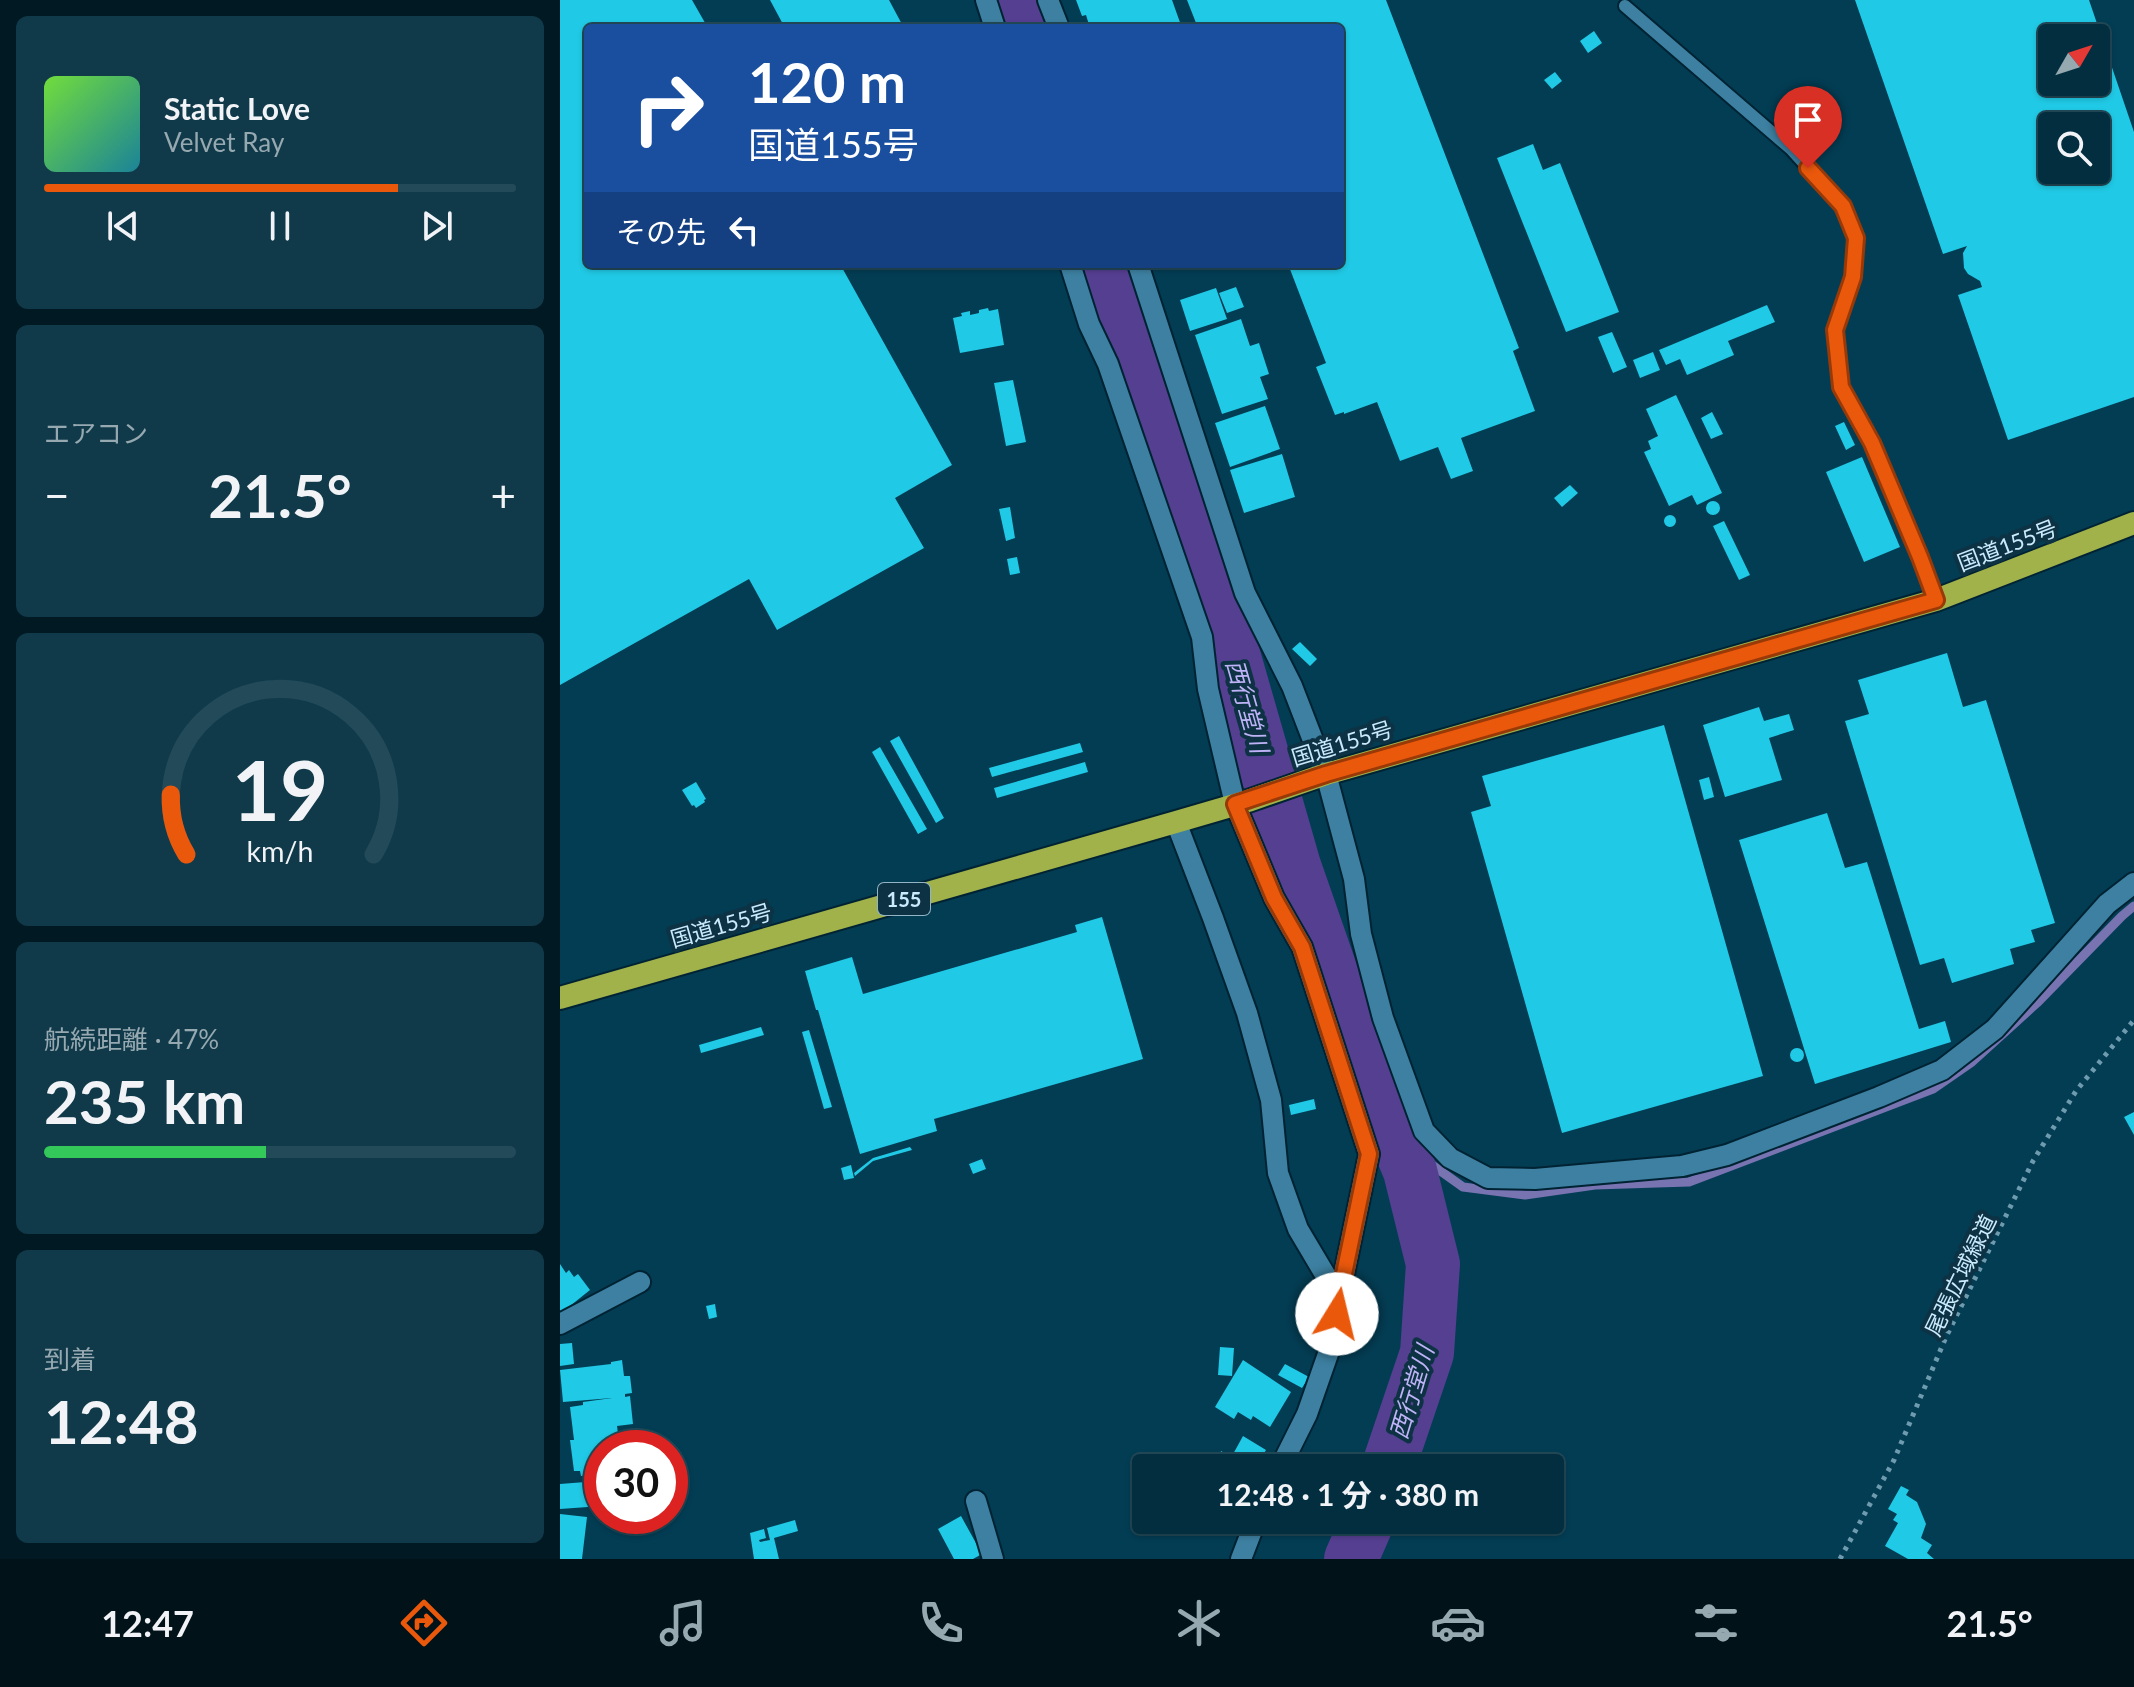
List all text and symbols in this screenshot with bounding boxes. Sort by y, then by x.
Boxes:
north arrow [2038,24,2110,96]
map controls [2038,24,2110,184]
text: 120 m [748,48,906,115]
icon: right [616,56,720,160]
pin [1774,86,1842,168]
text: Static Love [164,90,310,126]
icon: arrive [1786,98,1830,142]
button: search [2038,112,2110,184]
text: 国道155号 [748,122,919,166]
text: Velvet Ray [164,126,284,158]
icon: previous [101,204,145,248]
icon: pause [258,204,302,248]
icon: next [415,204,459,248]
icon: left [722,208,766,252]
text: その先 [616,213,706,249]
text: エアコン [44,417,148,449]
text: 21.5° [208,459,352,531]
text: − [44,469,70,521]
text: + [490,469,516,521]
street label: 国道155号 [1953,514,2061,576]
water label: 西行堂川 [1221,656,1276,759]
street label: 国道155号 [1288,715,1396,771]
text: 19 [232,739,328,839]
text: km/h [247,835,313,869]
road number: 155 [878,883,930,915]
street label: 国道155号 [667,898,775,952]
text: 航続距離 · 47% [44,1023,219,1055]
text: 235 km [44,1065,245,1137]
street label: 尾張広域緑道 [1919,1210,2001,1340]
position arrow [1295,1272,1379,1356]
water label: 西行堂川 [1383,1339,1440,1442]
text: 到着 [44,1343,96,1375]
text: 12:48 [44,1385,199,1457]
speed limit sign: 30 [584,1430,688,1534]
text: 12:48 · 1 分 · 380 m [1217,1476,1479,1512]
icon: directions [396,1595,452,1651]
icon: music [655,1595,711,1651]
icon: phone [913,1595,969,1651]
icon: climate [1171,1595,1227,1651]
icon: car [1430,1595,1486,1651]
icon: filters [1688,1595,1744,1651]
text: 12:47 [101,1601,194,1645]
text: 21.5° [1947,1601,2033,1645]

